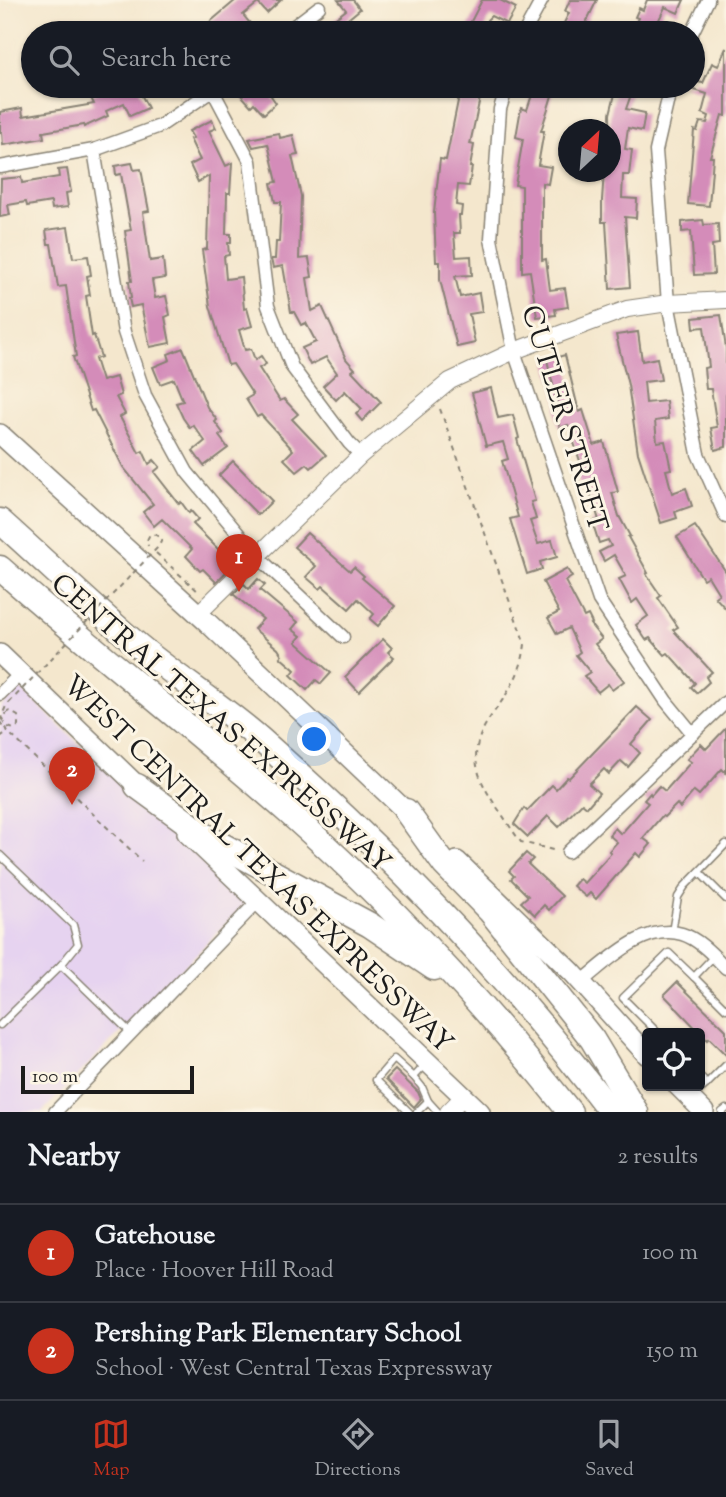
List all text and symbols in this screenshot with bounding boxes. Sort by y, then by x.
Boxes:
search box [21,21,705,98]
icon: search [45,41,83,79]
text: Search here [101,41,231,78]
north arrow [558,119,621,182]
street label: CUTLER STREET [510,301,617,537]
pin: 1 [216,534,262,592]
street label: CENTRAL TEXAS EXPRESSWAY [41,565,399,883]
street label: WEST CENTRAL TEXAS EXPRESSWAY [53,667,461,1064]
your location [297,722,331,756]
pin: 2 [49,747,95,805]
map controls [642,1028,705,1091]
button: locate [642,1028,705,1091]
scale bar [21,1063,194,1095]
text: 100 m [32,1064,78,1091]
text: Nearby [28,1136,120,1179]
text: 2 results [618,1141,698,1174]
text: Gatehouse [95,1218,215,1255]
text: 1 [47,1237,55,1270]
text: 100 m [642,1237,698,1270]
text: Place · Hoover Hill Road [95,1255,334,1288]
text: Pershing Park Elementary School [95,1316,462,1353]
text: 2 [46,1335,56,1368]
text: 150 m [646,1335,698,1368]
text: School · West Central Texas Expressway [95,1353,493,1386]
tab: Map [92,1415,130,1484]
tab: Directions [315,1415,400,1484]
tab: Saved [585,1415,634,1484]

